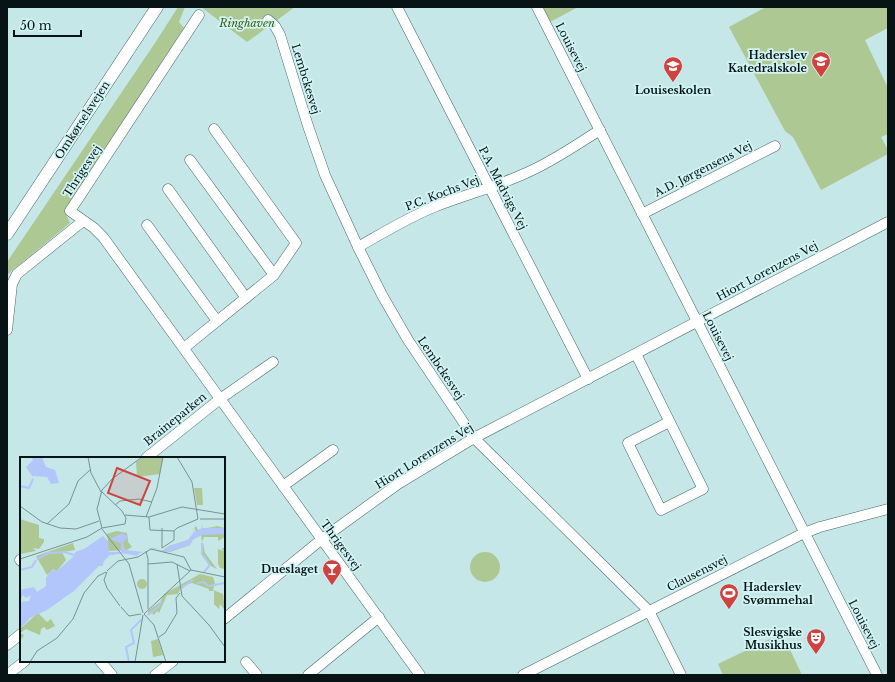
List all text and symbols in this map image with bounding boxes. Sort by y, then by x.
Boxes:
scale bar [14,12,81,38]
park label: Ringhaven [218,16,275,30]
text: 50 m [20,18,52,33]
street label: Louisevej [553,20,589,74]
street label: Lembckesvej [289,42,323,116]
place label: Haderslev Katedralskole [728,48,808,75]
school or university icon: Haderslev Katedralskole [810,50,832,78]
school or university icon: Louiseskolen [662,55,684,83]
street label: Omkørselsvejen [51,78,113,162]
place label: Louiseskolen [635,83,711,97]
street label: A.D. Jørgensens Vej [651,138,754,200]
street label: Thrigesvej [60,142,104,200]
street label: P.A. Madvigs Vej [476,144,530,232]
street label: P.C. Kochs Vej [403,172,481,214]
street label: Hiort Lorenzens Vej [714,238,820,304]
street label: Louisevej [700,309,736,363]
street label: Lembckesvej [415,334,467,402]
street label: Braineparken [141,389,209,449]
street label: Hiort Lorenzens Vej [372,420,476,492]
inset map [20,457,225,662]
street label: Thrigesvej [318,517,364,573]
street label: Clausensvej [665,552,729,594]
bar icon: Dueslaget [321,558,343,586]
place label: Dueslaget [261,562,319,576]
place label: Haderslev Svømmehal [743,580,813,607]
sports icon: Haderslev Svømmehal [718,582,740,610]
street label: Louisevej [846,597,882,651]
place label: Slesvigske Musikhus [743,625,803,652]
theatre icon: Slesvigske Musikhus [805,627,827,655]

